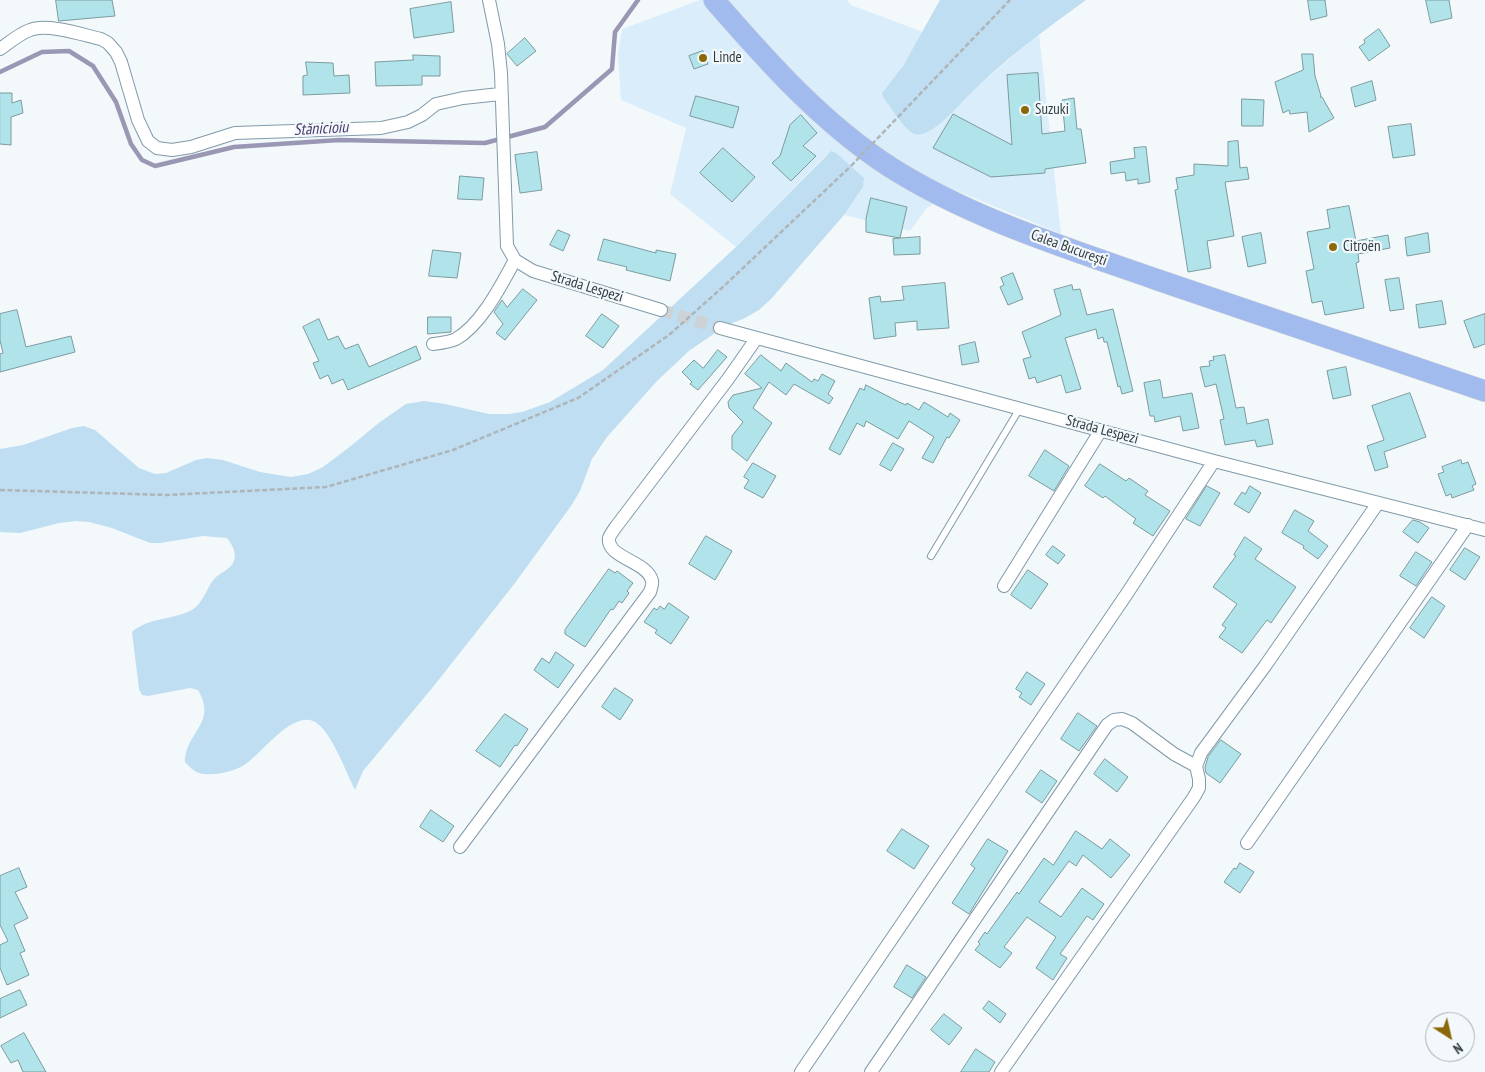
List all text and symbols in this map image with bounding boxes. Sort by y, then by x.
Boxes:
place label: Linde [713,49,742,67]
marker: Linde [697,52,709,64]
place label: Suzuki [1035,101,1069,119]
marker: Suzuki [1019,104,1031,116]
water label: Stănicioiu [293,118,349,140]
street label: Calea București [1028,226,1110,270]
place label: Citroën [1343,238,1381,256]
marker: Citroën [1327,241,1339,253]
street label: Strada Lespezi [549,268,625,306]
street label: Strada Lespezi [1064,412,1140,448]
north arrow [1425,1012,1475,1062]
text: N [1450,1039,1466,1058]

